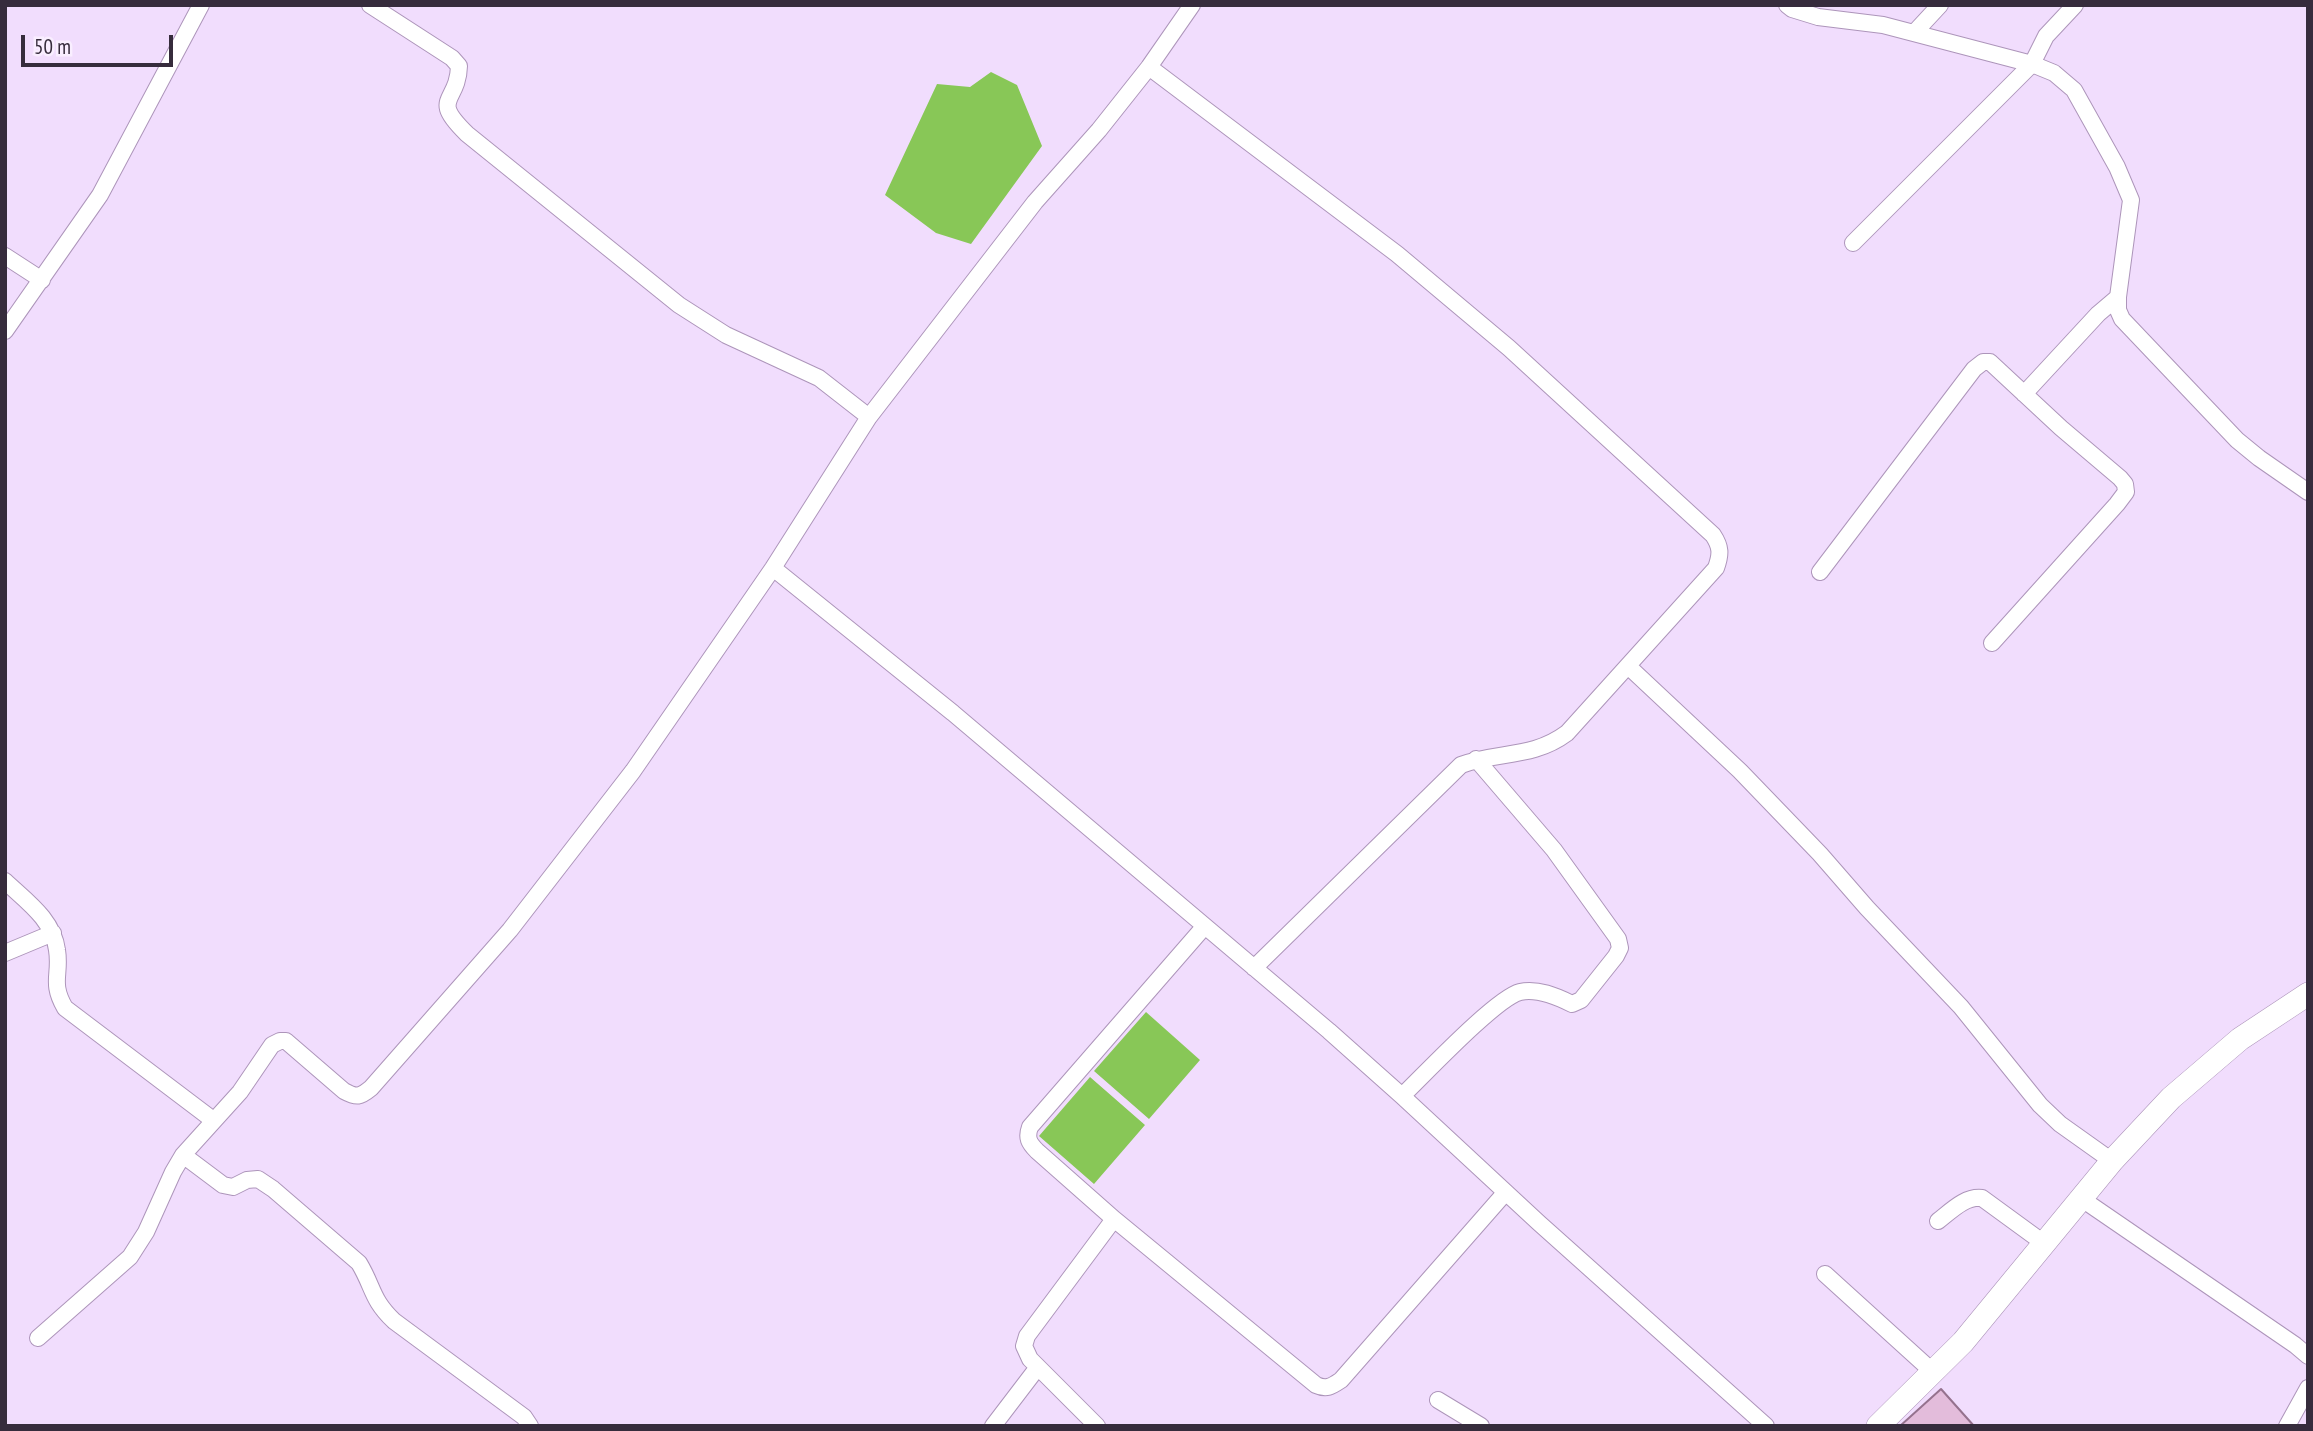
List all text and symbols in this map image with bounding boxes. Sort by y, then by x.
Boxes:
scale bar [24,21,177,65]
text: 50 m [34,33,71,60]

